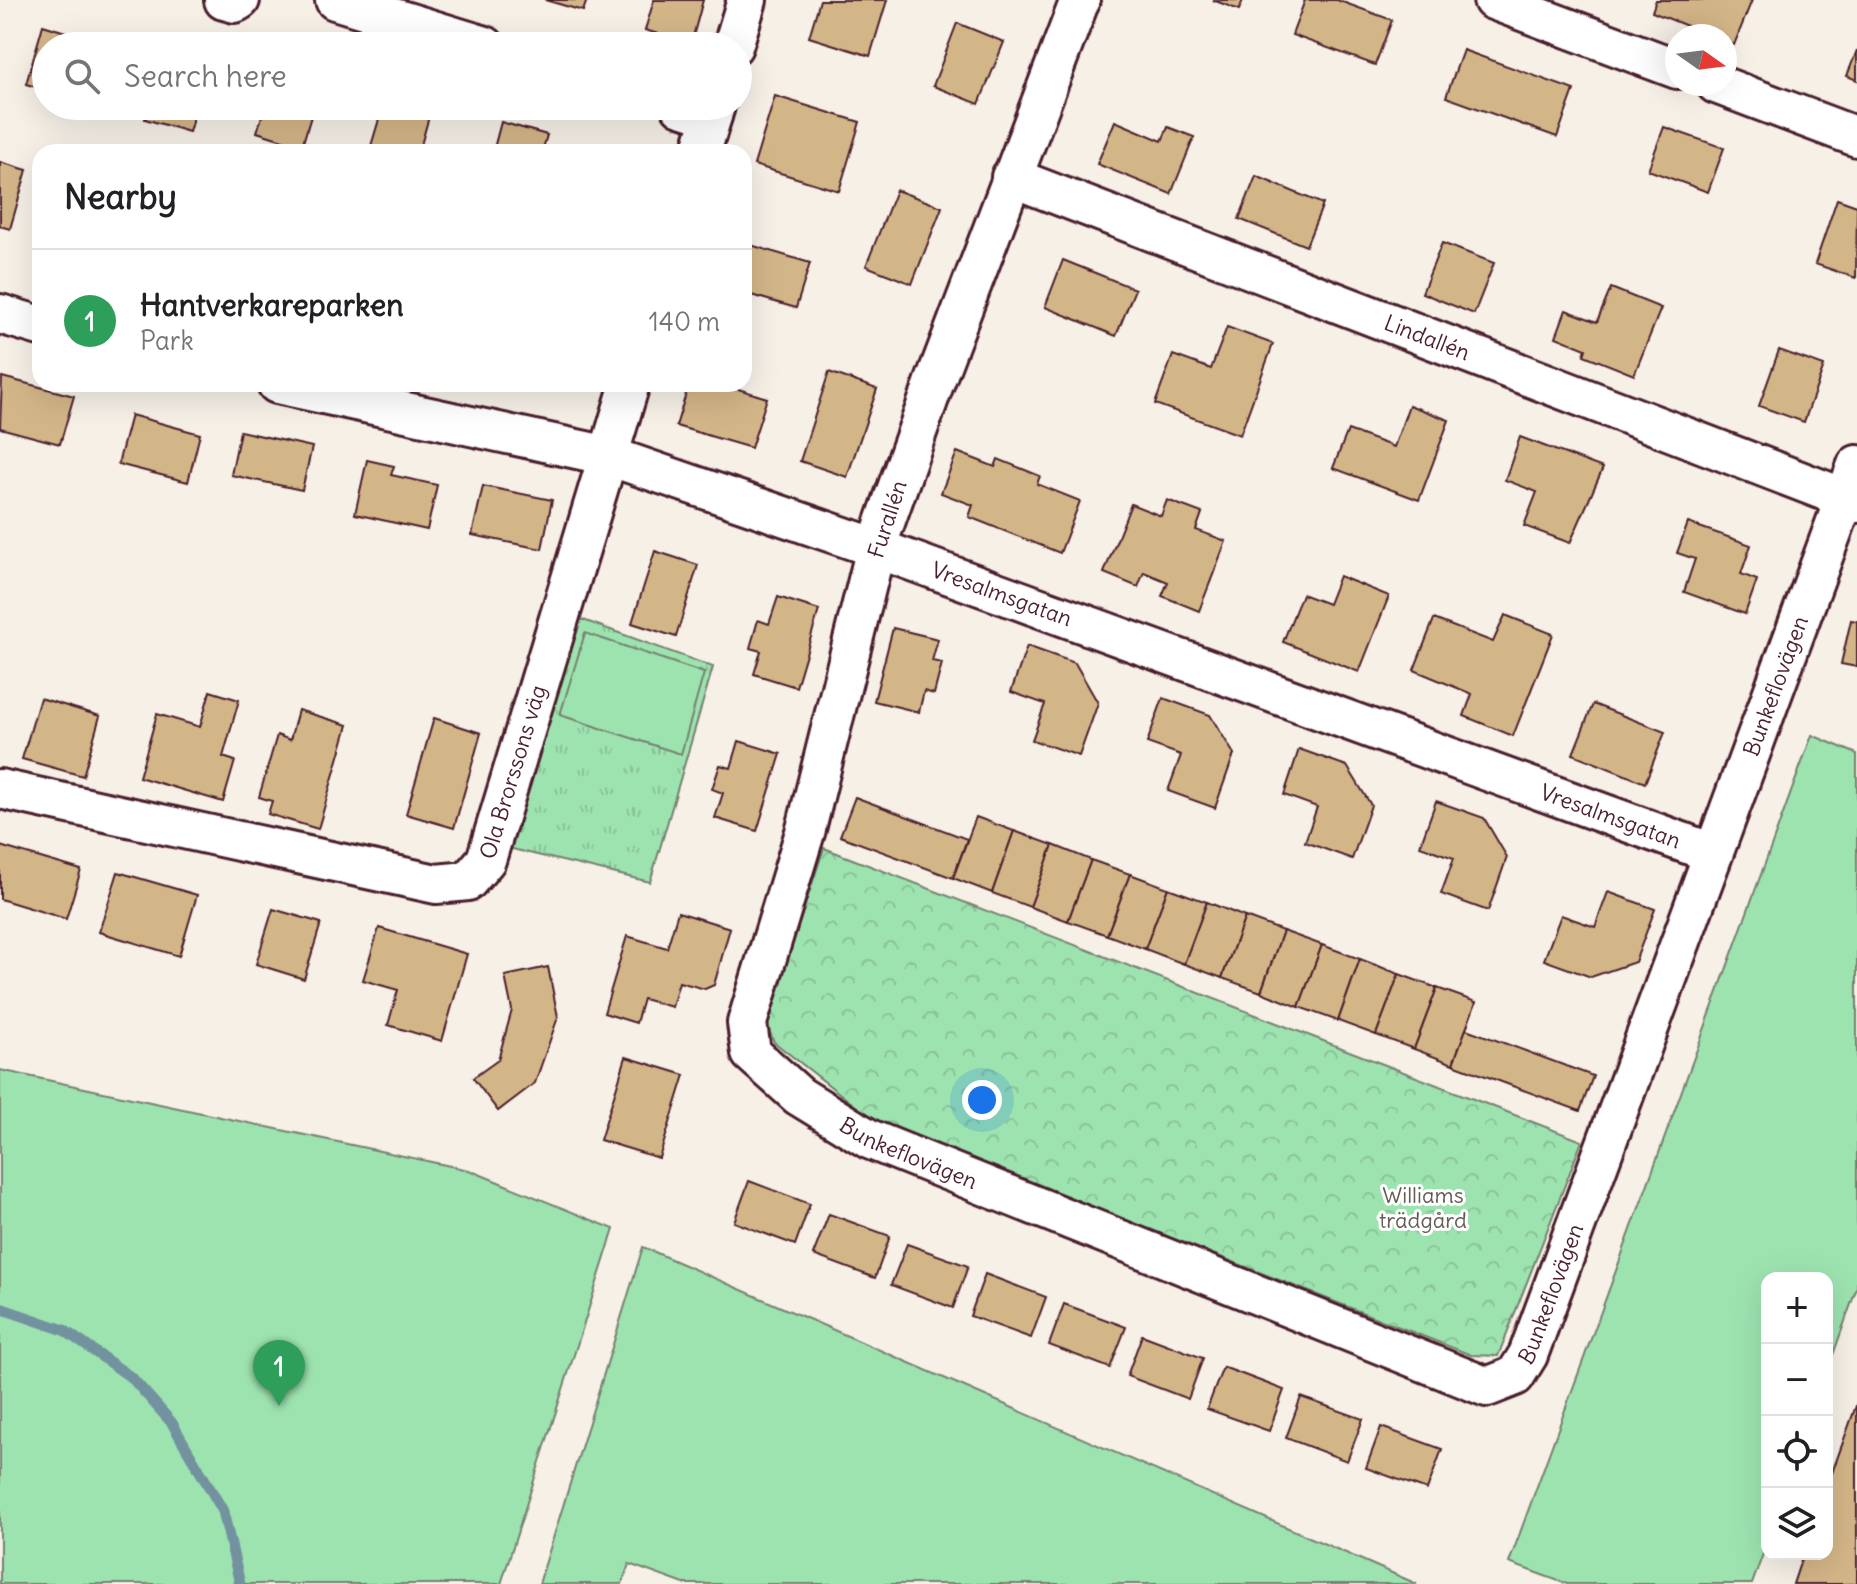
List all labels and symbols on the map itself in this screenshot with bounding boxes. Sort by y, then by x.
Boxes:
north arrow [1665,24,1737,96]
street label: Lindallén [1380,308,1474,367]
street label: Furallén [861,477,913,561]
street label: Vresalmsgatan [928,555,1076,632]
street label: Bunkeflovägen [1737,612,1814,760]
street label: Ola Brorssons väg [473,682,552,862]
street label: Vresalmsgatan [1536,778,1685,854]
your location [962,1080,1002,1120]
street label: Bunkeflovägen [835,1110,982,1195]
park label: Williams trädgård [1379,1181,1467,1234]
street label: Bunkeflovägen [1512,1220,1589,1369]
pin: 1 [253,1340,305,1406]

